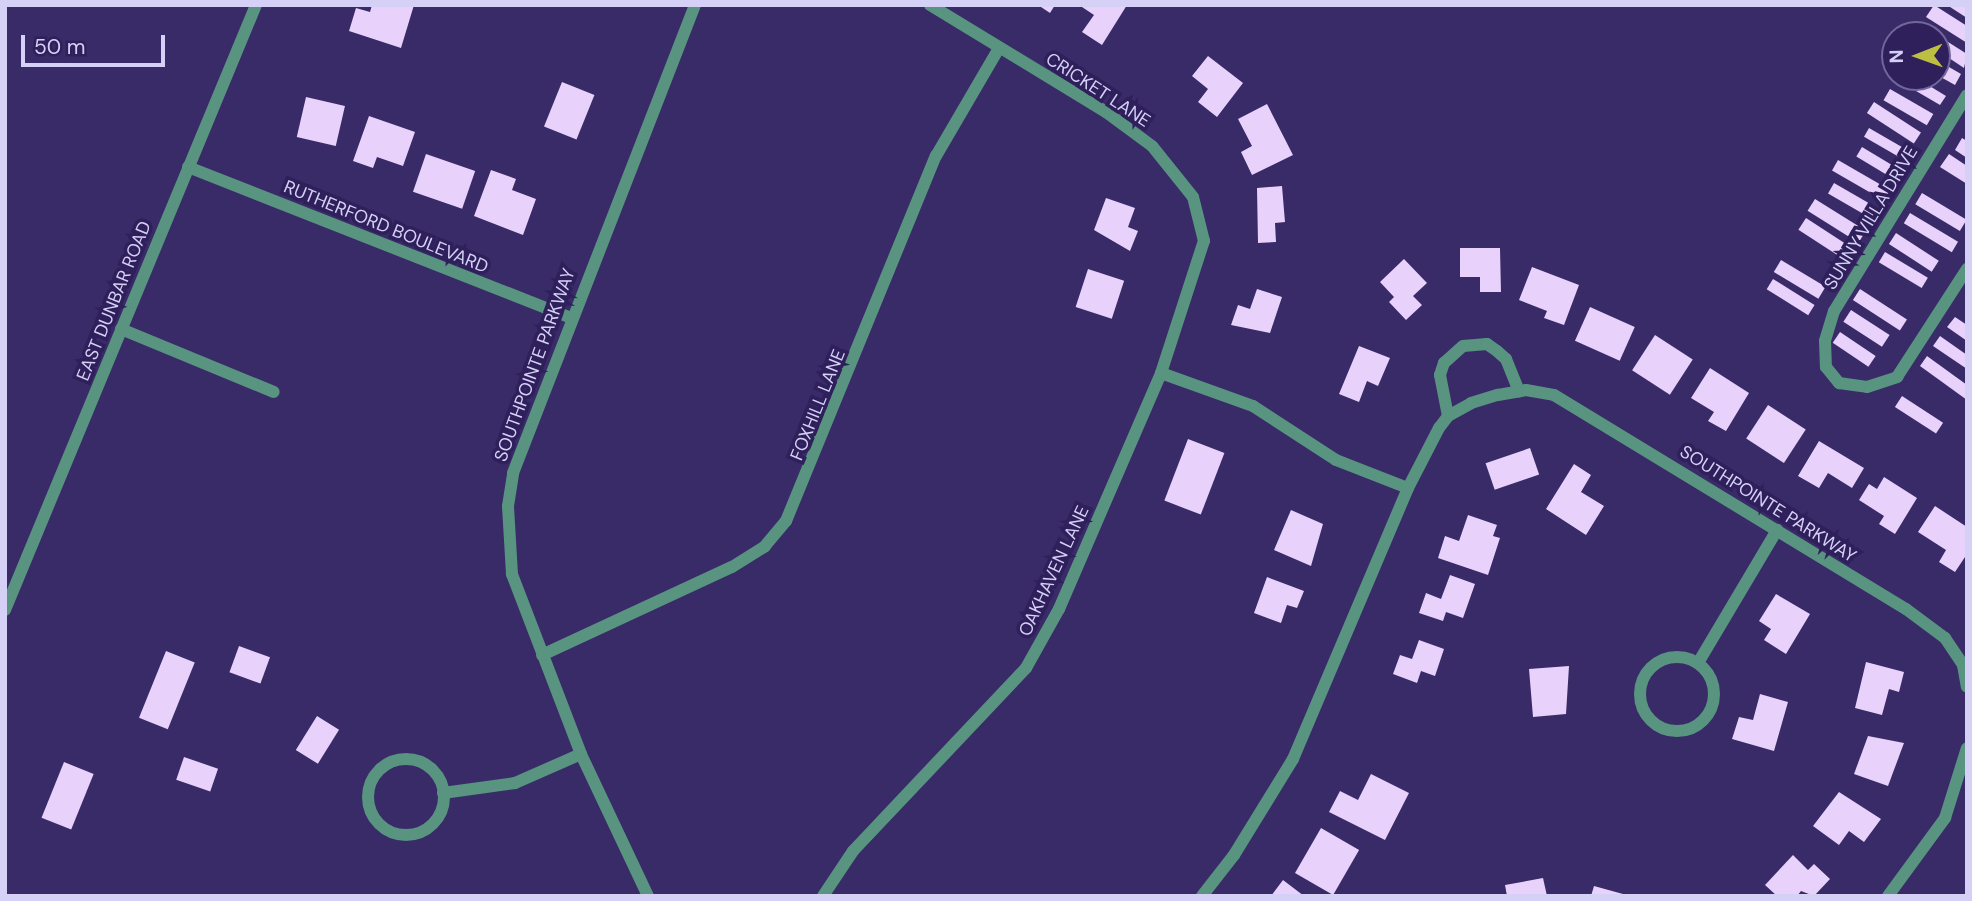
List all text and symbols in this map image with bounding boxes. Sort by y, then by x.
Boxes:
scale bar [24,21,168,65]
north arrow [1881,21,1951,91]
text: 50 m [34,33,85,61]
street label: CRICKET LANE [1042,48,1154,132]
text: N [1884,49,1909,63]
street label: SUNNY VILLA DRIVE [1820,142,1922,294]
street label: RUTHERFORD BOULEVARD [281,176,491,278]
street label: EAST DUNBAR ROAD [72,218,156,384]
street label: SOUTHPOINTE PARKWAY [490,266,580,464]
street label: FOXHILL LANE [786,346,850,464]
street label: SOUTHPOINTE PARKWAY [1676,441,1860,567]
street label: OAKHAVEN LANE [1014,502,1094,640]

